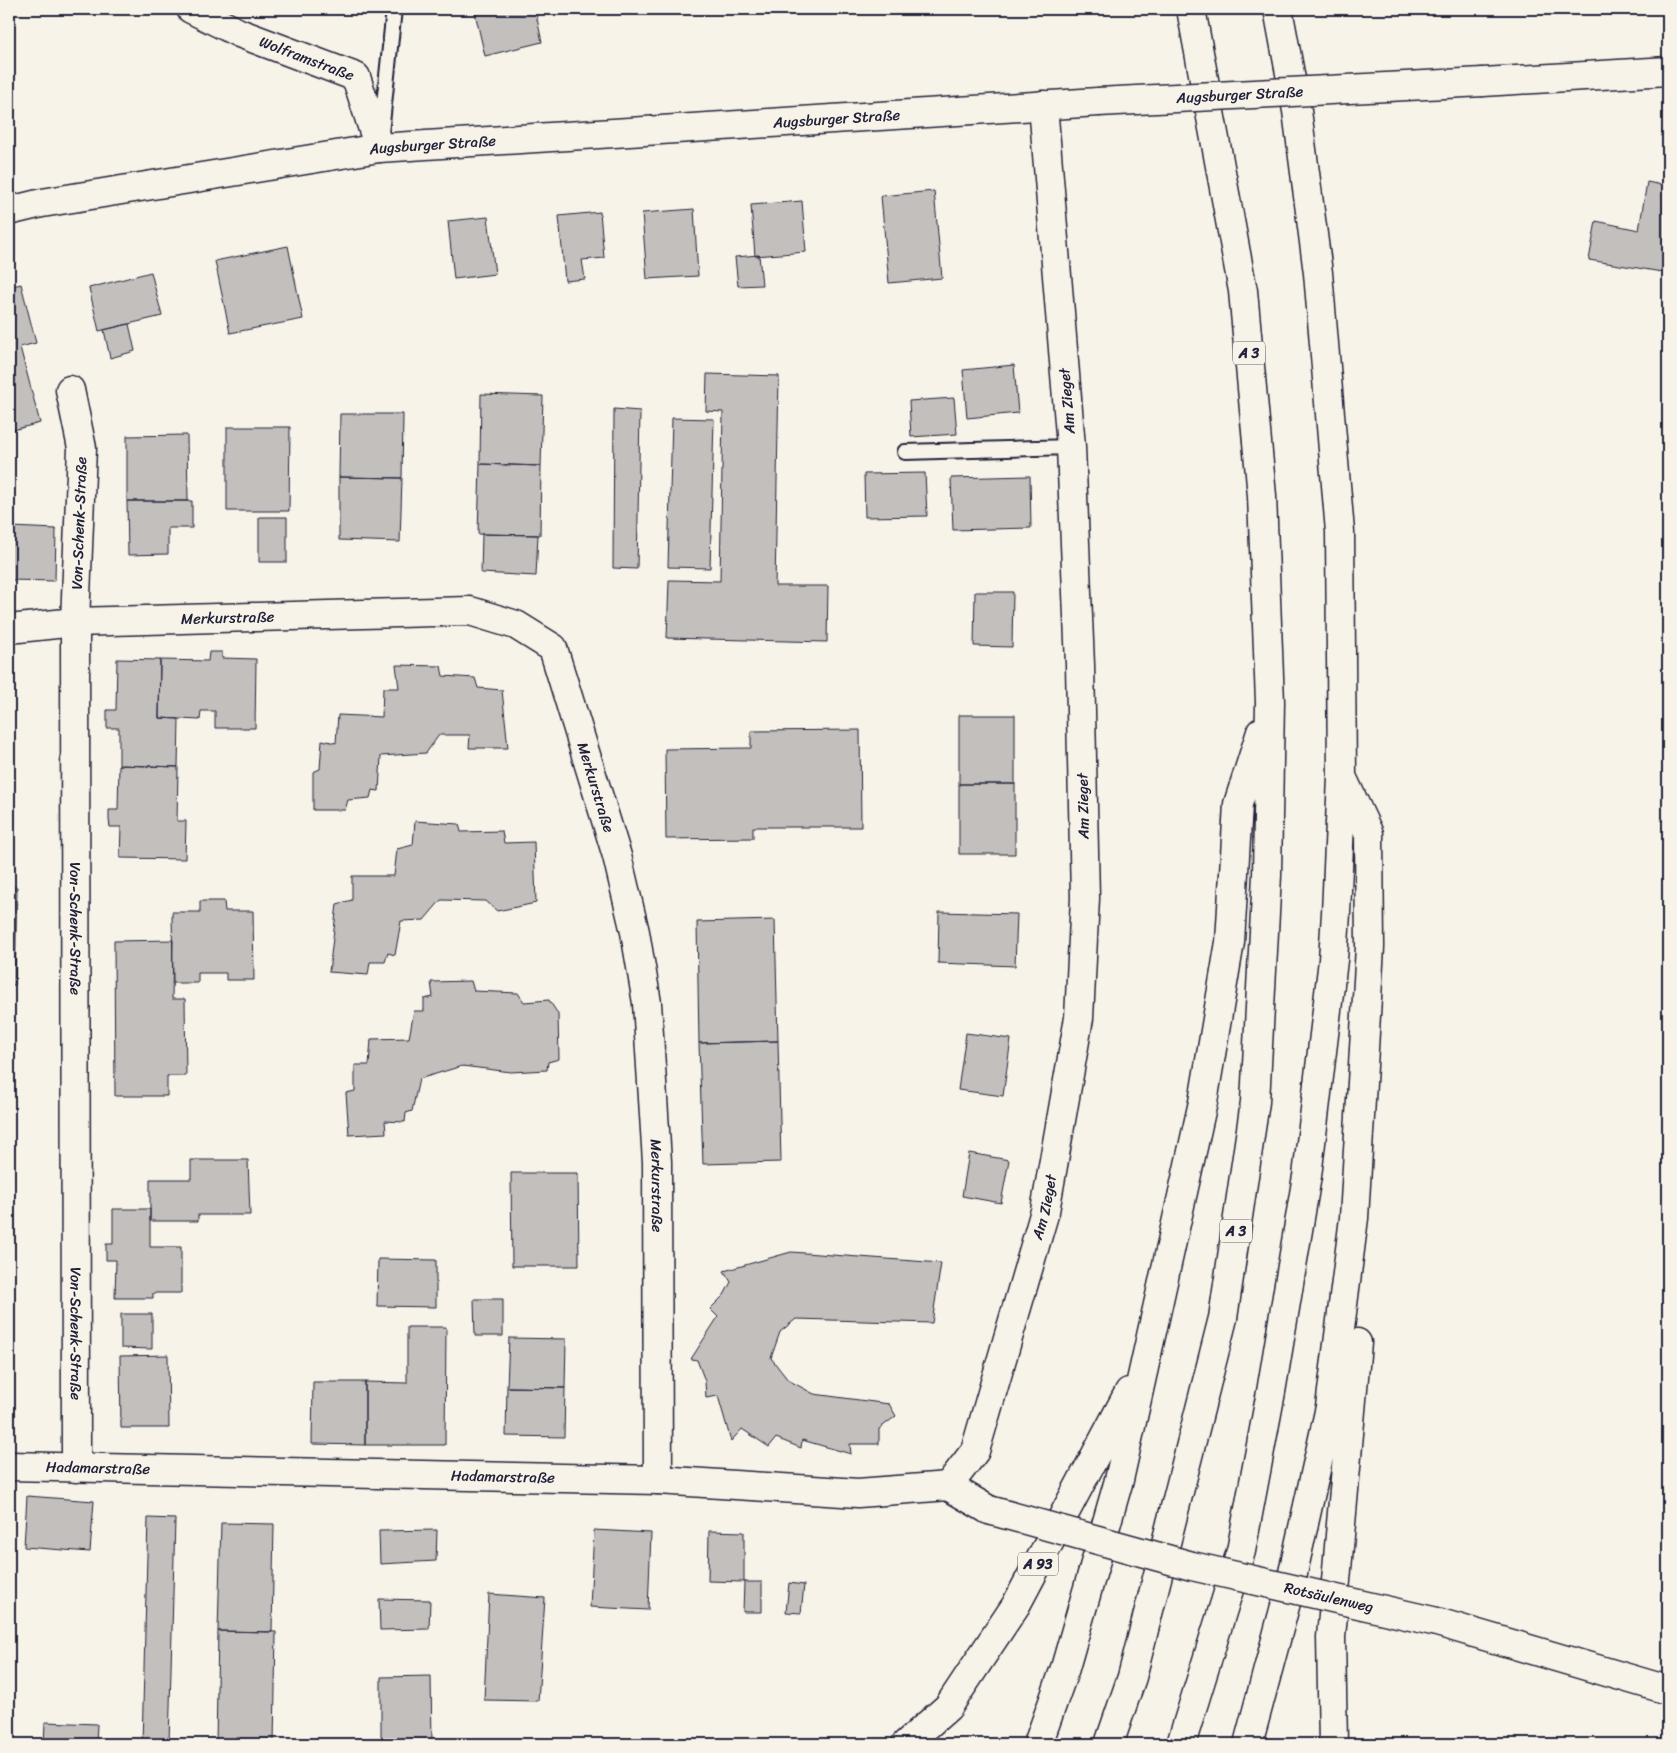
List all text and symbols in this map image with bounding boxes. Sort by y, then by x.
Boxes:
street label: Wolframstraße [255,29,358,88]
street label: Augsburger Straße [1175,78,1304,111]
street label: Augsburger Straße [771,102,901,136]
street label: Augsburger Straße [366,128,497,163]
road number: A 3 [1233,342,1265,364]
street label: Am Zieget [1051,366,1083,436]
street label: Von-Schenk-Straße [64,456,94,590]
street label: Merkurstraße [180,603,275,632]
street label: Merkurstraße [570,739,622,836]
street label: Am Zieget [1069,772,1097,840]
street label: Von-Schenk-Straße [62,862,88,995]
street label: Merkurstraße [643,1138,670,1233]
street label: Am Zieget [1024,1171,1064,1244]
road number: A 3 [1220,1220,1252,1242]
street label: Von-Schenk-Straße [63,1267,89,1400]
street label: Hadamarstraße [46,1454,151,1482]
street label: Hadamarstraße [451,1463,555,1491]
road number: A 93 [1018,1552,1058,1576]
street label: Rotsäulenweg [1282,1574,1376,1620]

